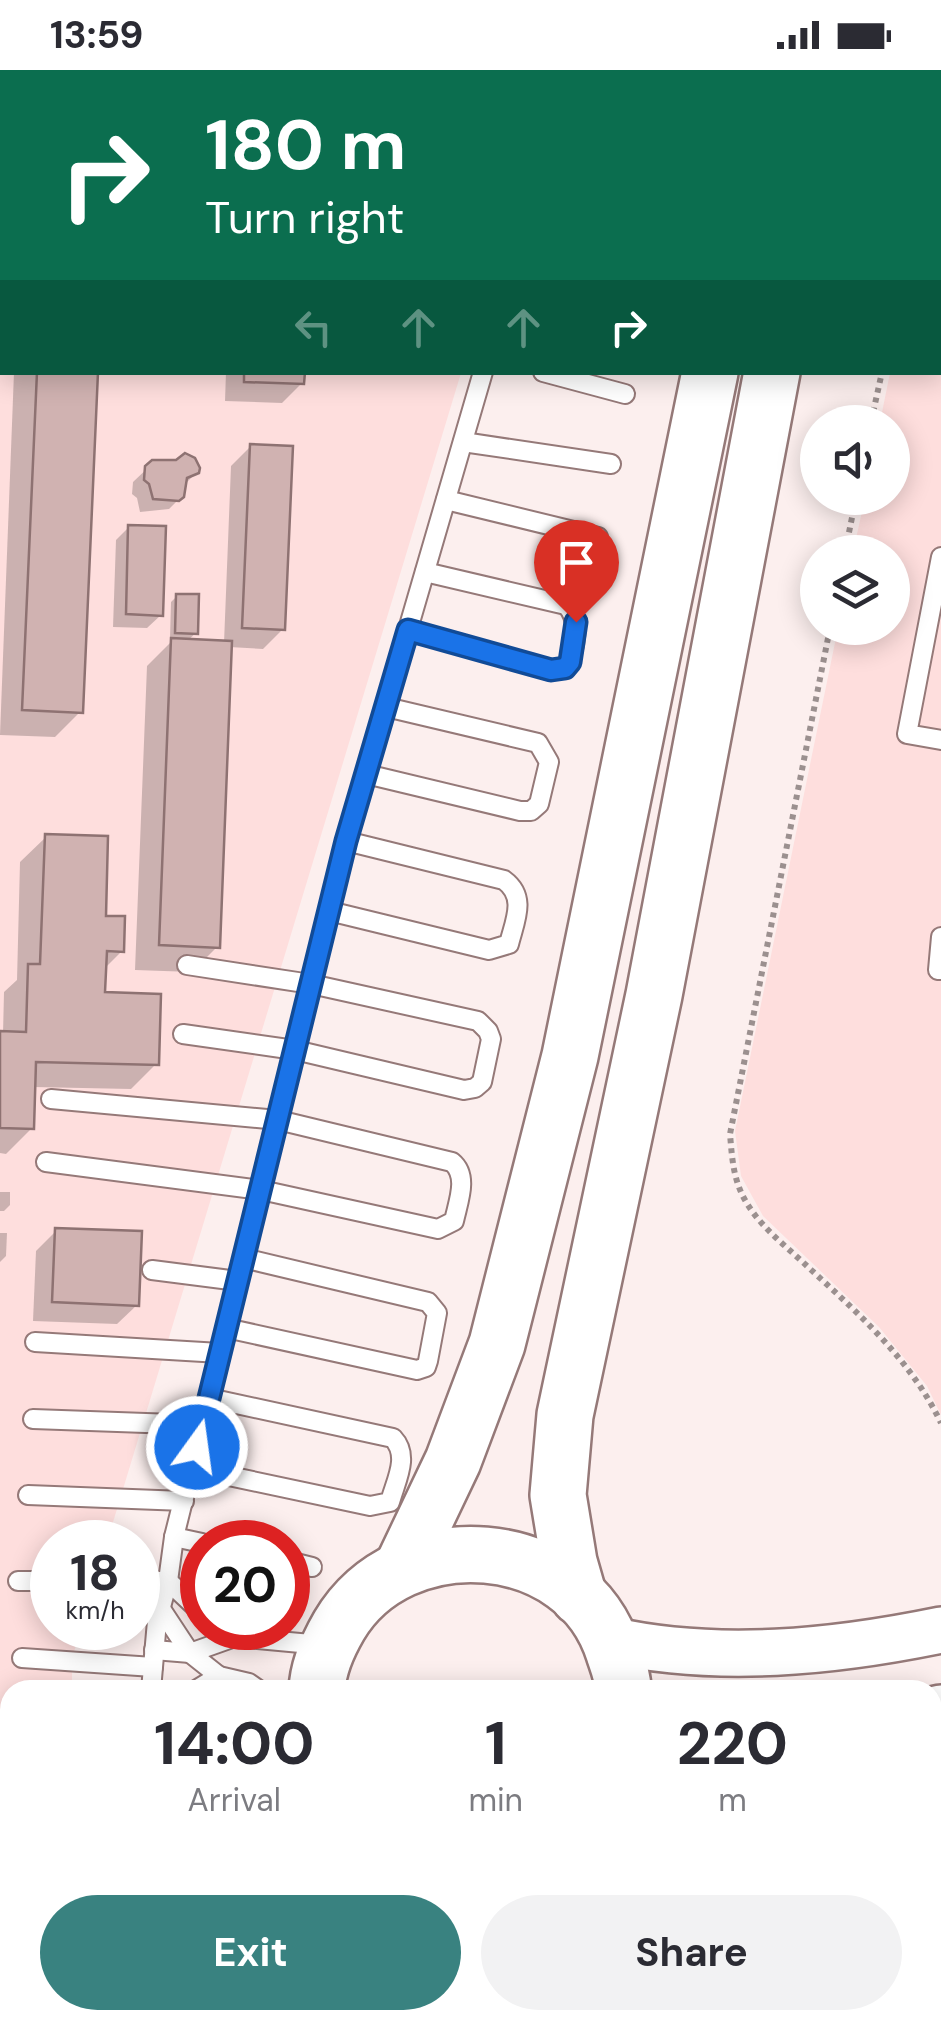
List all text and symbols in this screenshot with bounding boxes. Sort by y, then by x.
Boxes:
text: 13:59 [50,10,143,60]
text: 180 m [205,100,406,191]
icon: right [40,110,170,240]
text: Turn right [205,188,404,247]
icon: left [286,300,341,355]
icon: ahead [391,300,446,355]
icon: ahead [496,300,551,355]
icon: right [601,300,656,355]
map controls [800,405,910,645]
button: sound [800,405,910,515]
pin [534,520,619,623]
icon: arrive [549,535,604,590]
button: layers [800,535,910,645]
position arrow [145,1395,249,1499]
speed limit sign: 20 [180,1520,310,1650]
text: 18 [70,1540,120,1606]
text: km/h [65,1594,125,1627]
text: 14:00 [154,1704,314,1783]
text: 1 [485,1704,507,1783]
text: 220 [677,1704,788,1783]
text: Arrival [188,1779,281,1821]
text: min [468,1779,523,1821]
text: m [718,1779,747,1821]
button: Exit [40,1895,461,2010]
button: Share [481,1895,902,2010]

